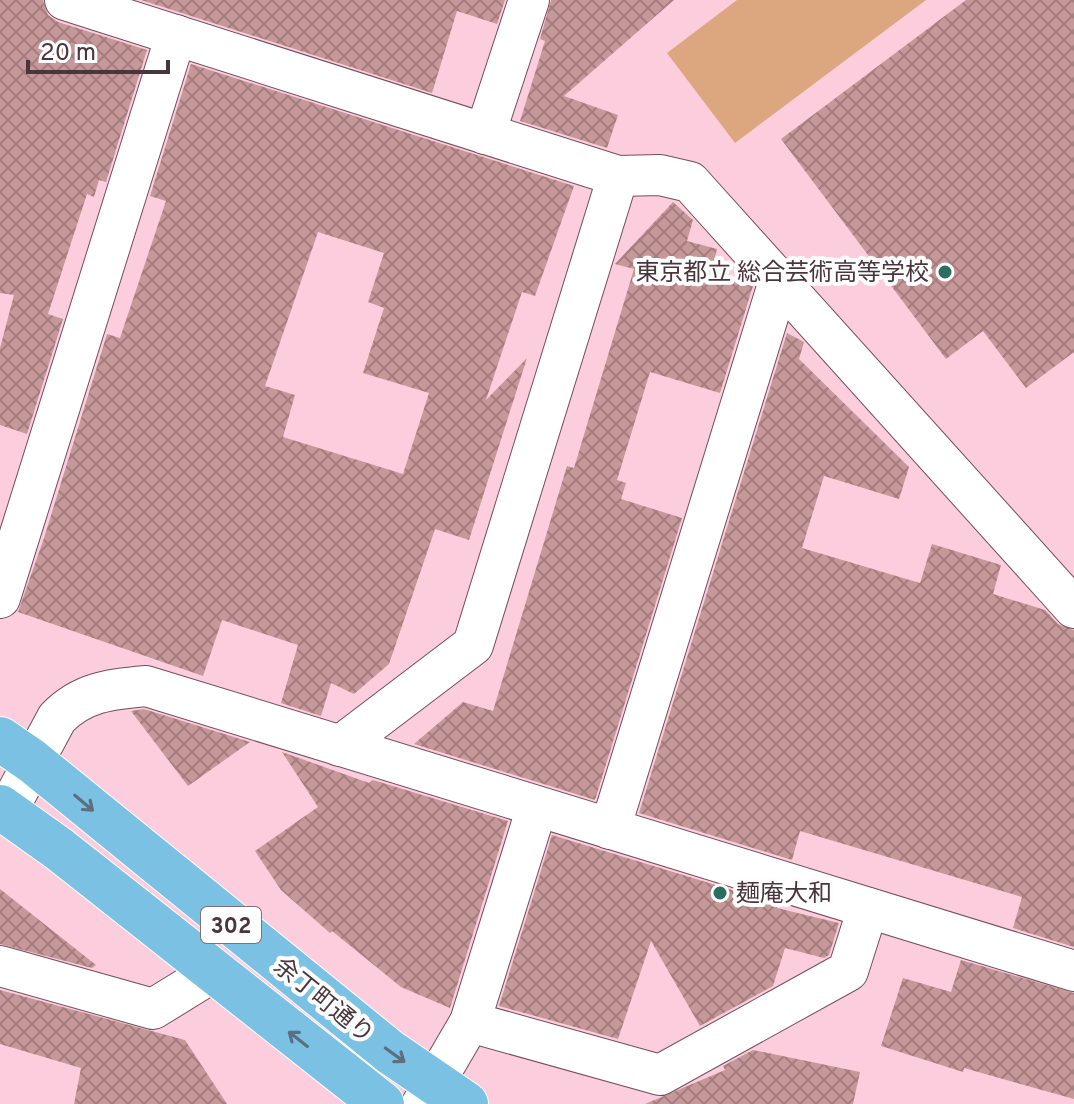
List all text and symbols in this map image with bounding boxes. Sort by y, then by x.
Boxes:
scale bar [28,24,168,74]
text: 20 m [40,39,96,69]
place label: 東京都立 総合芸術高等学校 [635,259,929,289]
marker: 東京都立 総合芸術高等学校 [936,263,954,281]
one-way arrow [73,795,94,812]
place label: 麺庵大和 [736,880,832,910]
marker: 麺庵大和 [711,884,729,902]
road number: 302 [201,907,261,943]
street label: 余丁町通り [267,952,379,1051]
one-way arrow [288,1030,309,1048]
one-way arrow [383,1047,405,1063]

